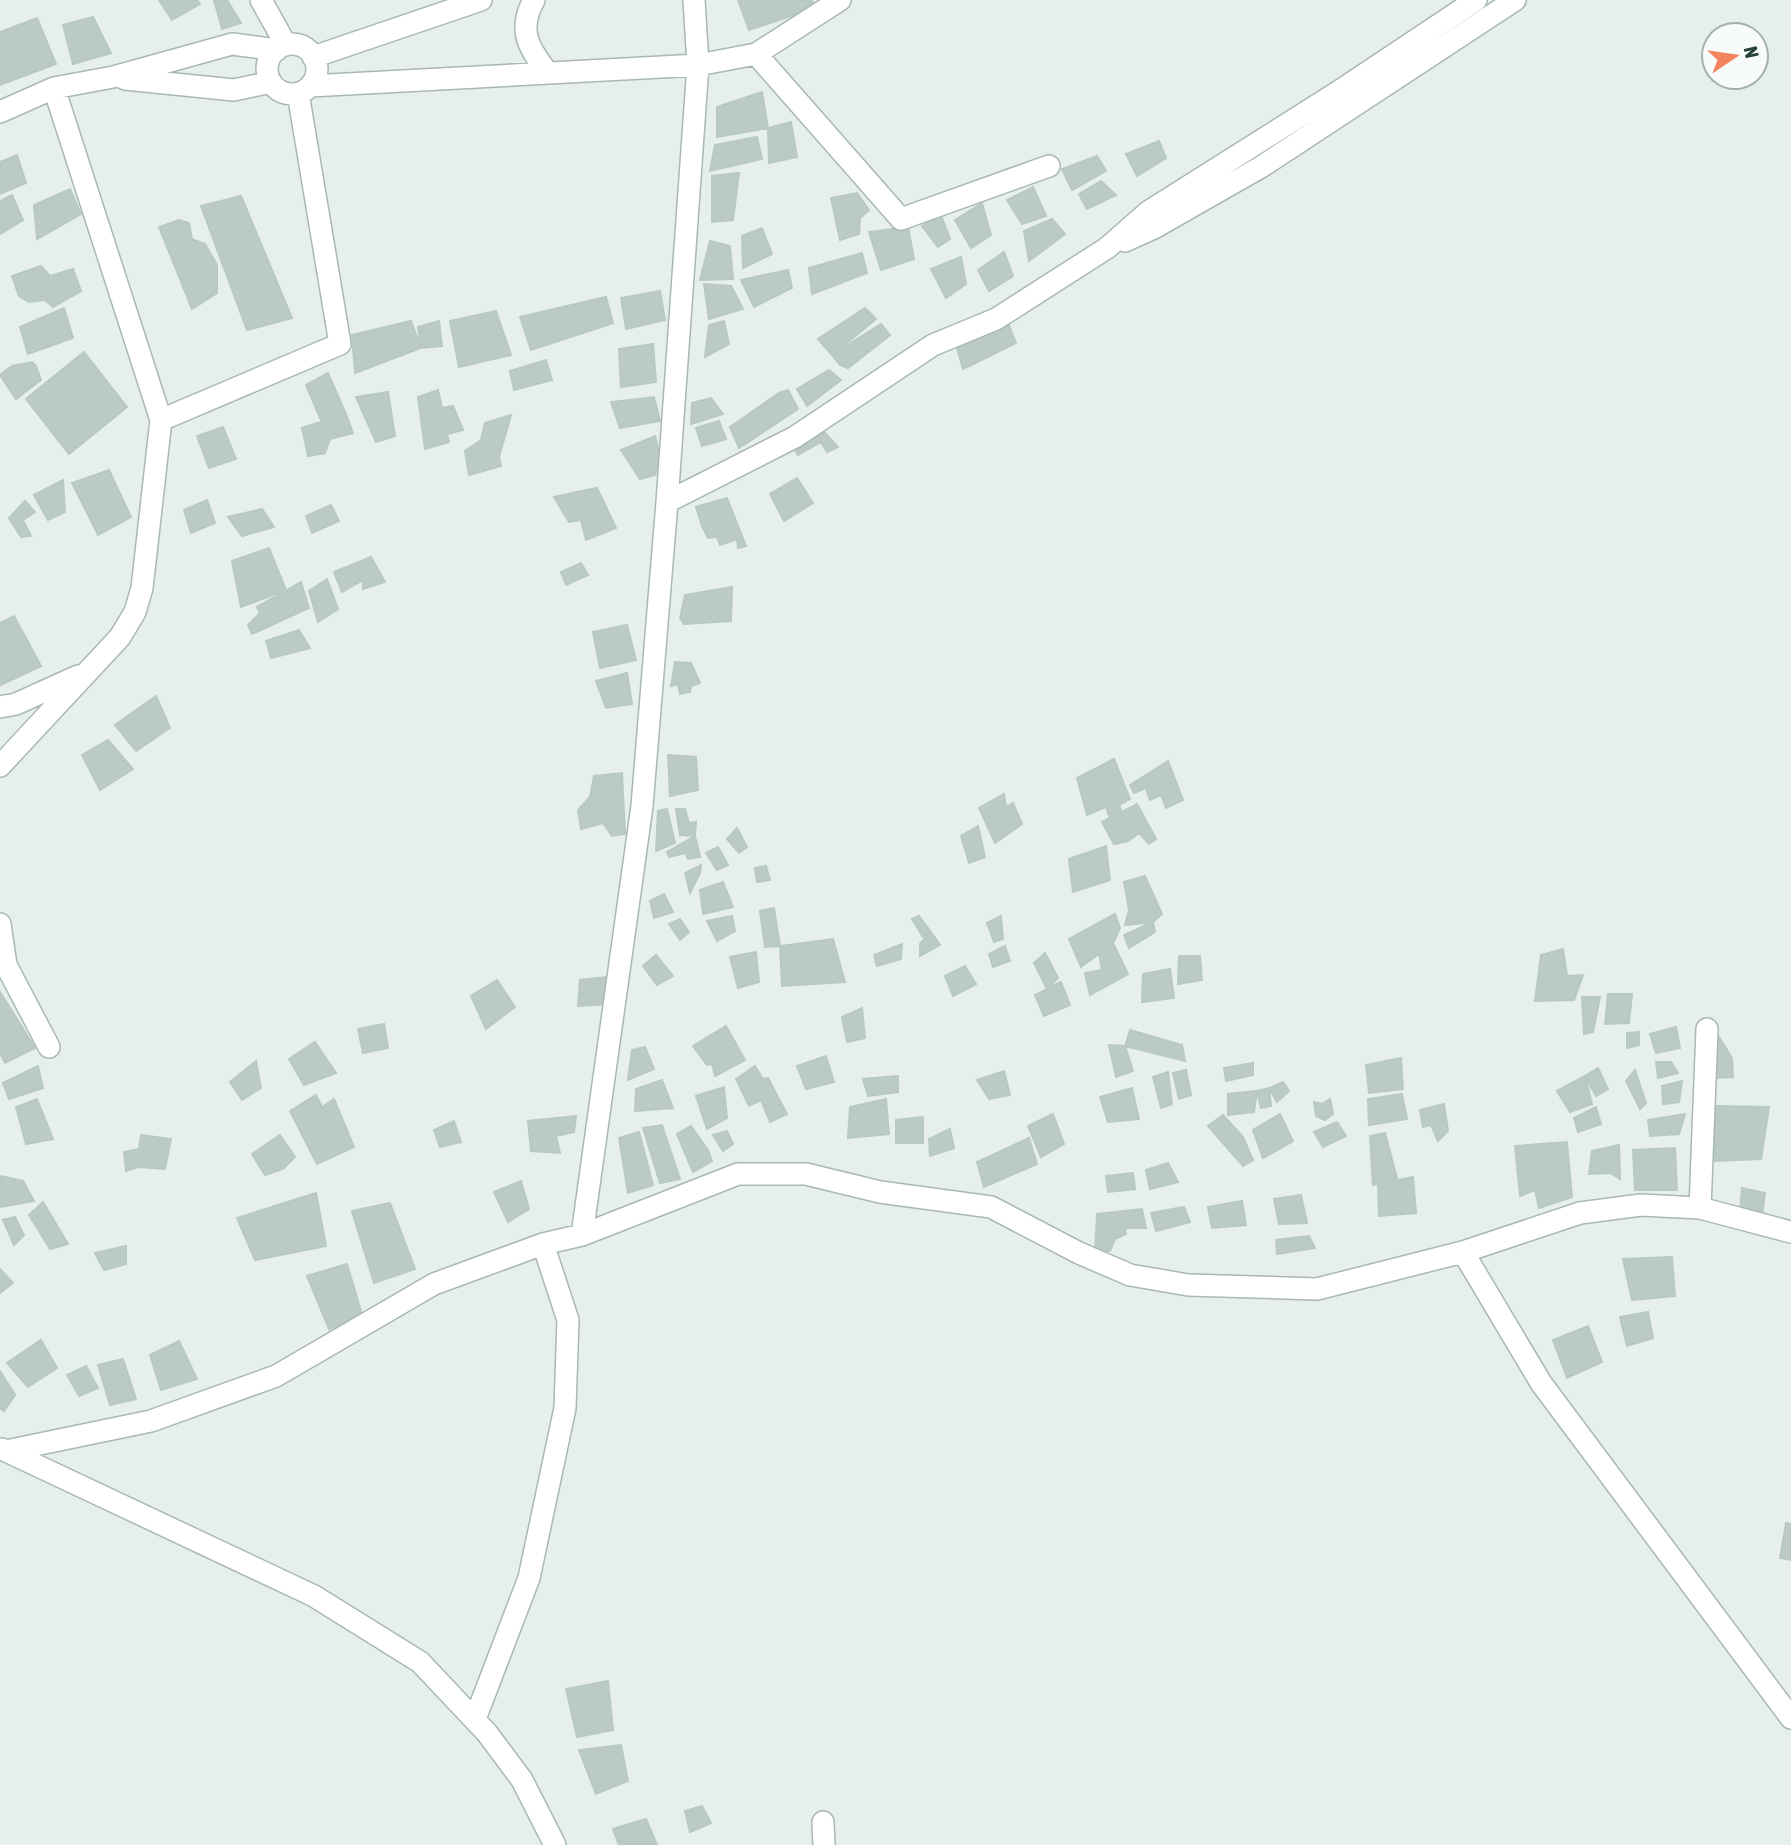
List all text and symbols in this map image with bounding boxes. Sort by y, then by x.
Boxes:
north arrow [1700,21,1770,91]
text: N [1740,44,1764,60]

